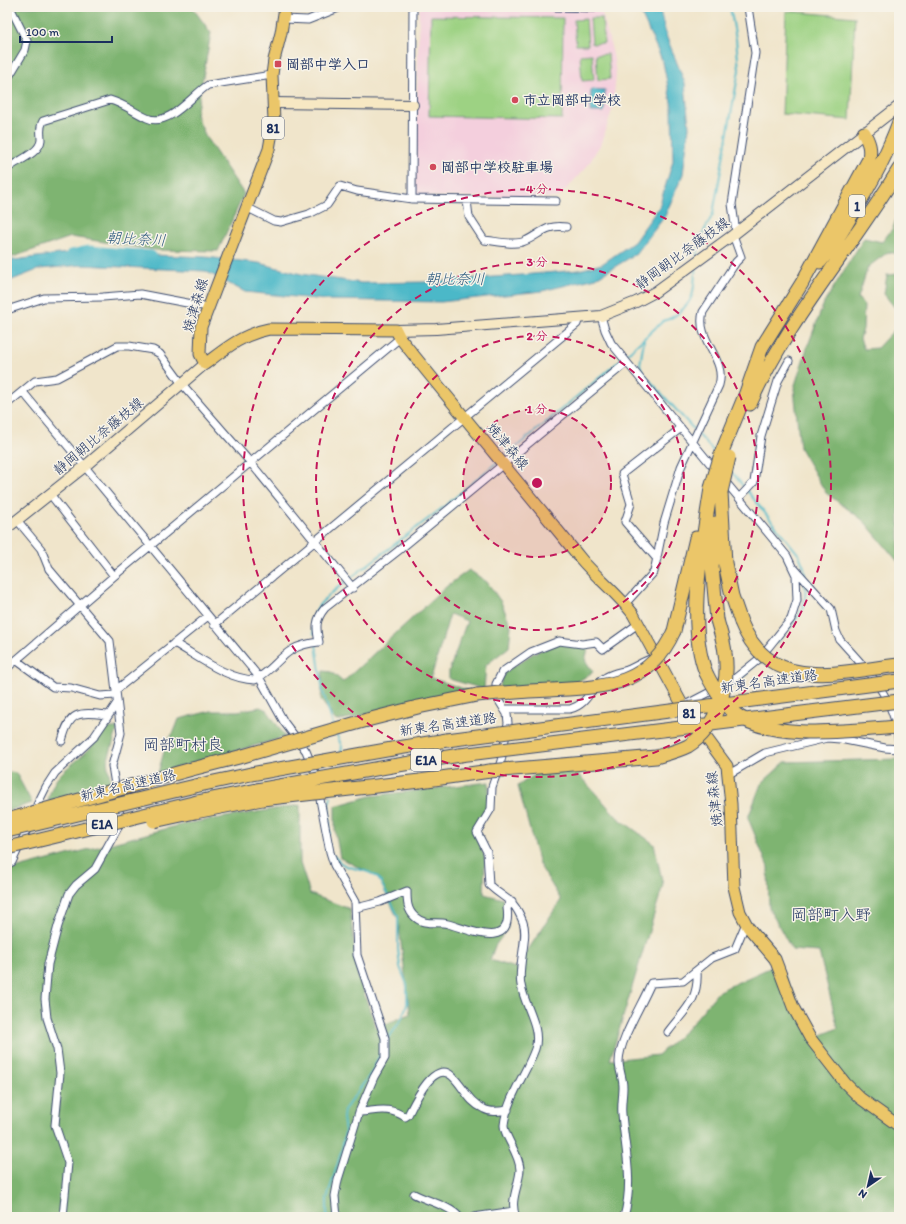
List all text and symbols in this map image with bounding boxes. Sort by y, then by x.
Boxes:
scale bar [20,18,112,44]
text: 100 m [26,25,59,39]
place label: 岡部中学入口 [286,56,370,73]
marker: 岡部中学入口 [273,59,283,69]
place label: 市立岡部中学校 [523,92,621,109]
marker: 市立岡部中学校 [510,95,520,105]
road number: 81 [262,117,284,139]
place label: 岡部中学校駐車場 [441,159,553,176]
marker: 岡部中学校駐車場 [428,162,438,172]
text: 4 分 [526,182,548,196]
road number: 1 [849,195,865,217]
street label: 静岡朝比奈藤枝線 [632,214,733,293]
water label: 朝比奈川 [106,228,166,250]
text: 3 分 [526,255,548,269]
water label: 朝比奈川 [425,270,485,288]
street label: 焼津森線 [179,276,212,334]
text: 2 分 [526,329,548,343]
street label: 静岡朝比奈藤枝線 [50,394,147,479]
text: 1 分 [527,402,547,416]
street label: 焼津森線 [483,419,532,473]
centre of rings [530,476,544,490]
street label: 新東名高速道路 [719,666,819,697]
road number: 81 [678,702,700,724]
street label: 新東名高速道路 [398,709,498,740]
district label: 岡部町村良 [143,735,223,754]
road number: E1A [411,749,441,771]
street label: 新東名高速道路 [78,766,178,805]
street label: 焼津森線 [703,770,726,828]
road number: E1A [87,813,117,835]
district label: 岡部町入野 [791,905,871,924]
north arrow [848,1166,888,1206]
text: N [856,1186,869,1201]

